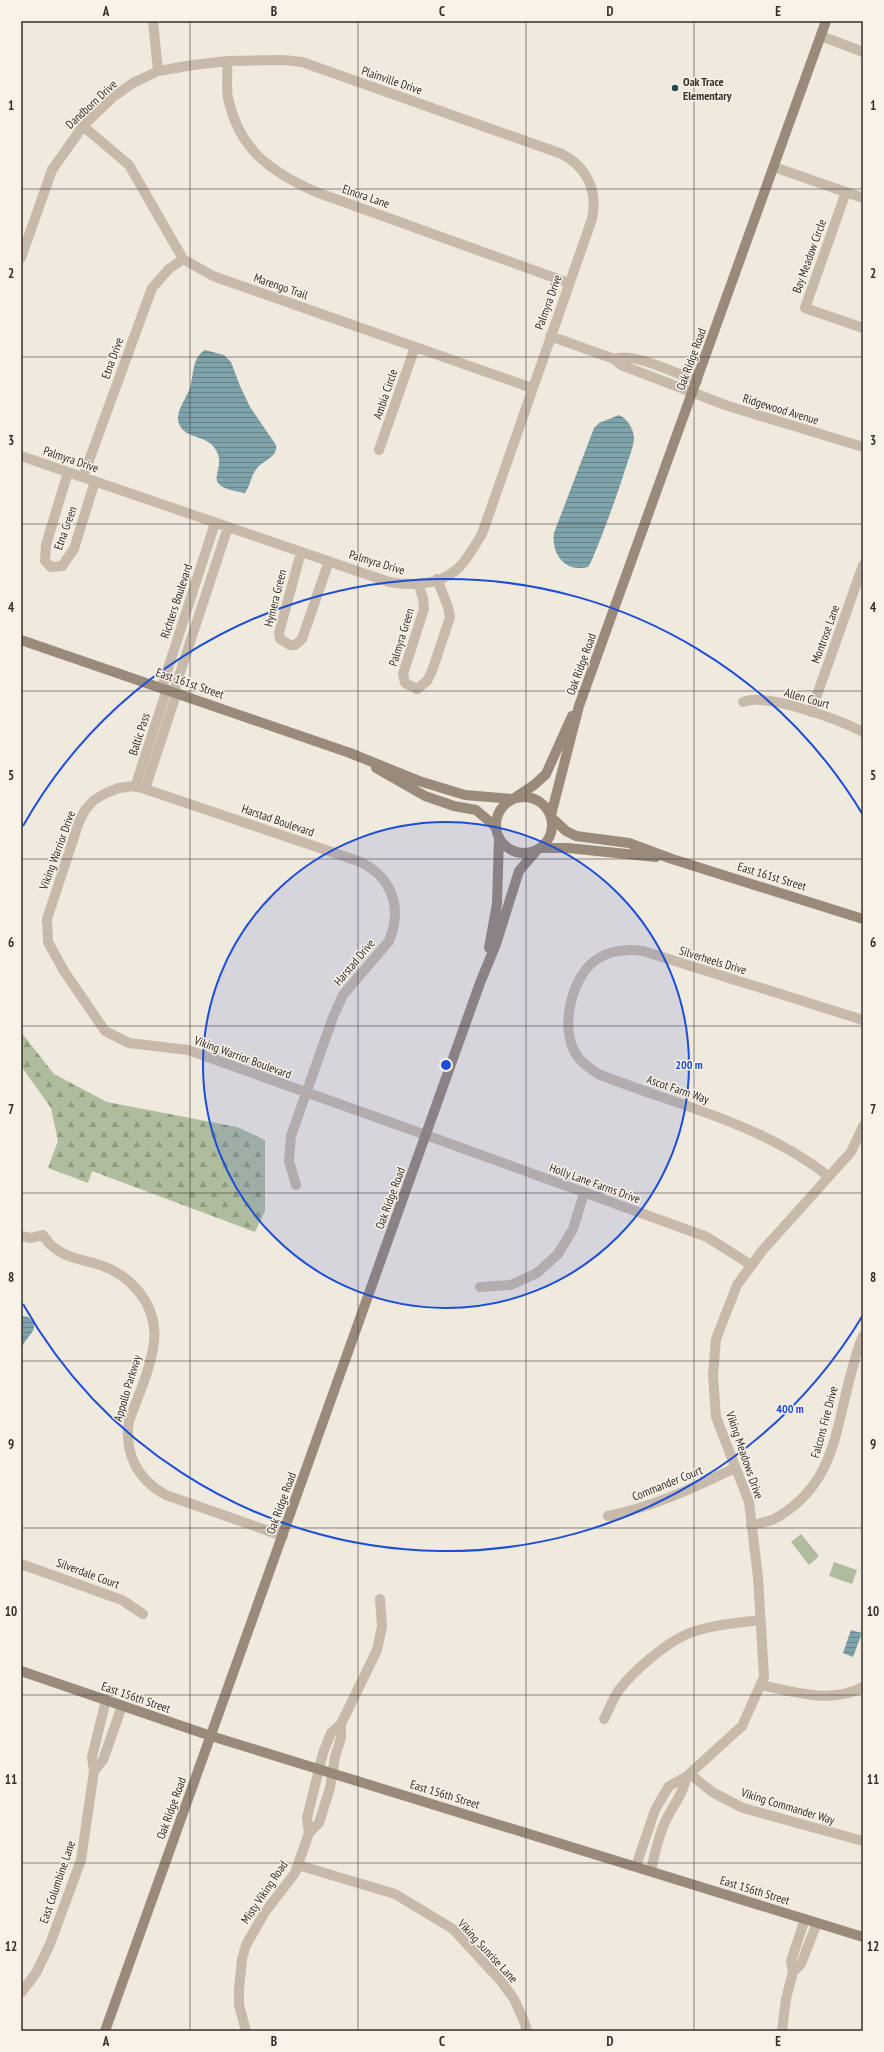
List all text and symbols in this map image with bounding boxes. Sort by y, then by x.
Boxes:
text: A [102,3,110,20]
text: B [271,3,277,20]
text: C [439,3,445,20]
text: D [607,3,614,20]
text: E [775,3,781,20]
street label: Plainville Drive [360,63,424,97]
place label: Oak Trace Elementary [683,74,732,103]
street label: Dandborn Drive [62,76,120,132]
marker: Oak Trace Elementary [670,83,680,93]
text: 1 [8,97,14,114]
text: 1 [870,97,876,114]
street label: Elnora Lane [340,181,392,211]
street label: Bay Meadow Circle [789,217,829,295]
text: 2 [8,265,14,282]
text: 2 [870,265,876,282]
street label: Marengo Trail [252,270,310,302]
street label: Palmyra Drive [531,272,565,332]
street label: Oak Ridge Road [673,326,709,392]
street label: Etna Drive [98,335,126,381]
street label: Ambia Circle [369,367,401,421]
street label: Ridgewood Avenue [741,390,821,428]
text: 3 [8,432,14,449]
text: 3 [870,432,876,449]
street label: Palmyra Drive [41,443,101,475]
street label: Etna Green [50,504,80,552]
street label: Palmyra Drive [347,546,407,578]
street label: Richters Boulevard [157,562,195,640]
street label: Hymera Green [261,568,289,628]
text: 4 [8,599,15,616]
text: 4 [870,599,877,616]
street label: Montrose Lane [807,603,843,665]
street label: Palmyra Green [385,606,417,668]
street label: Oak Ridge Road [563,631,599,697]
street label: East 161st Street [154,664,227,702]
street label: Allen Court [783,684,832,712]
street label: Baltic Pass [125,711,153,757]
text: 5 [8,767,14,784]
text: 5 [870,767,876,784]
street label: Harstad Boulevard [240,801,316,839]
street label: Viking Warrior Drive [35,809,78,892]
street label: East 161st Street [736,858,809,894]
text: 6 [8,934,14,951]
text: 6 [870,934,876,951]
street label: Harstad Drive [330,936,378,988]
street label: Silverheels Drive [677,943,749,977]
street label: Viking Warrior Boulevard [191,1032,294,1082]
text: 200 m [675,1057,703,1072]
centre of rings [439,1058,453,1072]
street label: Ascot Farm Way [645,1071,712,1107]
text: 7 [8,1101,14,1118]
text: 7 [870,1101,876,1118]
street label: Holly Lane Farms Drive [548,1160,643,1206]
street label: Oak Ridge Road [372,1165,408,1231]
text: 8 [8,1269,14,1286]
text: 8 [870,1269,876,1286]
street label: Appollo Parkway [110,1352,144,1423]
street label: Falcons Fire Drive [807,1384,841,1460]
text: 400 m [776,1401,804,1416]
street label: Viking Meadows Drive [723,1408,767,1501]
text: 9 [8,1436,14,1453]
text: 9 [870,1436,876,1453]
street label: Commander Court [630,1462,705,1504]
street label: Oak Ridge Road [263,1470,299,1536]
street label: Silverdale Court [54,1555,122,1592]
text: 10 [5,1603,17,1620]
text: 10 [867,1603,879,1620]
street label: East 156th Street [100,1678,173,1716]
text: 11 [5,1771,17,1788]
text: 11 [867,1771,879,1788]
street label: Oak Ridge Road [153,1775,189,1841]
street label: East 156th Street [408,1776,482,1812]
street label: Viking Commander Way [738,1784,837,1828]
street label: East Columbine Lane [36,1839,78,1925]
street label: Misty Viking Road [237,1858,291,1926]
street label: East 156th Street [718,1872,792,1908]
street label: Viking Sunrise Lane [454,1915,521,1986]
text: 12 [5,1938,17,1955]
text: 12 [867,1938,879,1955]
text: A [102,2033,110,2050]
text: B [271,2033,277,2050]
text: C [439,2033,445,2050]
text: D [607,2033,614,2050]
text: E [775,2033,781,2050]

